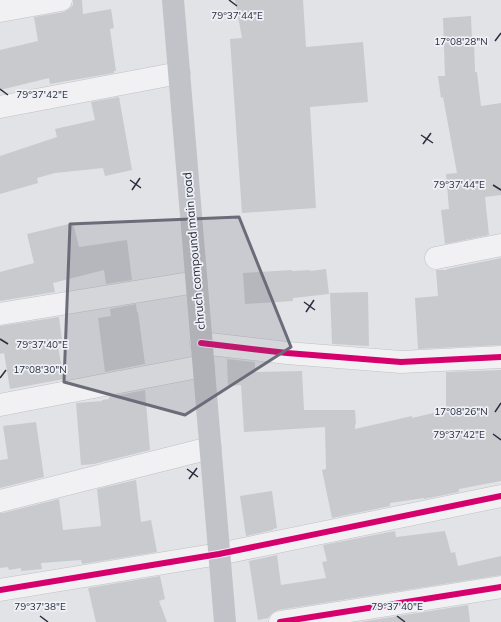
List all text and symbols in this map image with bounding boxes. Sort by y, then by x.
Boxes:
text: 79°37'44"E [211,9,263,22]
text: 17°08'28"N [434,35,488,48]
text: 79°37'42"E [16,88,68,101]
street label: chruch compound main road [179,172,208,330]
text: 79°37'44"E [433,178,485,191]
text: 79°37'40"E [16,338,68,351]
text: 17°08'30"N [13,363,67,376]
text: 17°08'26"N [434,405,488,418]
text: 79°37'42"E [433,428,485,441]
text: 79°37'38"E [14,600,66,613]
text: 79°37'40"E [371,600,423,613]

